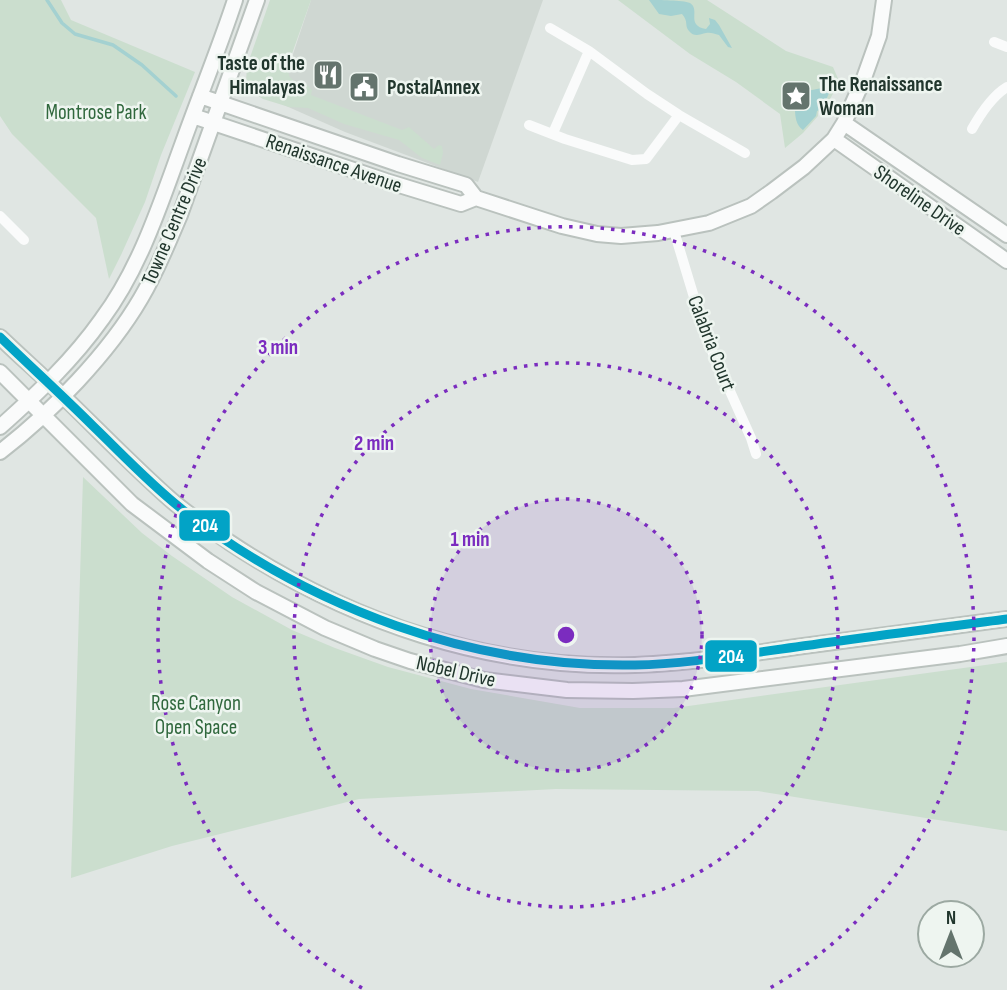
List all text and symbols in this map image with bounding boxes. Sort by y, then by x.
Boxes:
place label: Taste of the Himalayas [217,51,305,100]
restaurant icon: Taste of the Himalayas [311,58,345,92]
public building icon: PostalAnnex [347,70,381,104]
place label: The Renaissance Woman [819,72,943,121]
place label: PostalAnnex [387,75,480,100]
place icon: The Renaissance Woman [779,79,813,113]
park label: Montrose Park [45,100,147,125]
street label: Renaissance Avenue [263,129,405,198]
street label: Towne Centre Drive [136,154,213,289]
street label: Shoreline Drive [869,160,971,241]
street label: Calabria Court [682,292,741,394]
text: 3 min [258,335,298,360]
text: 2 min [354,431,394,456]
line badge: 204 [178,509,231,542]
text: 204 [192,515,218,538]
text: 1 min [450,527,490,552]
centre of rings [554,623,578,647]
line badge: 204 [704,639,758,673]
text: 204 [718,646,744,669]
street label: Nobel Drive [414,650,498,693]
park label: Rose Canyon Open Space [151,691,241,740]
north arrow [916,899,986,969]
text: N [946,907,956,930]

